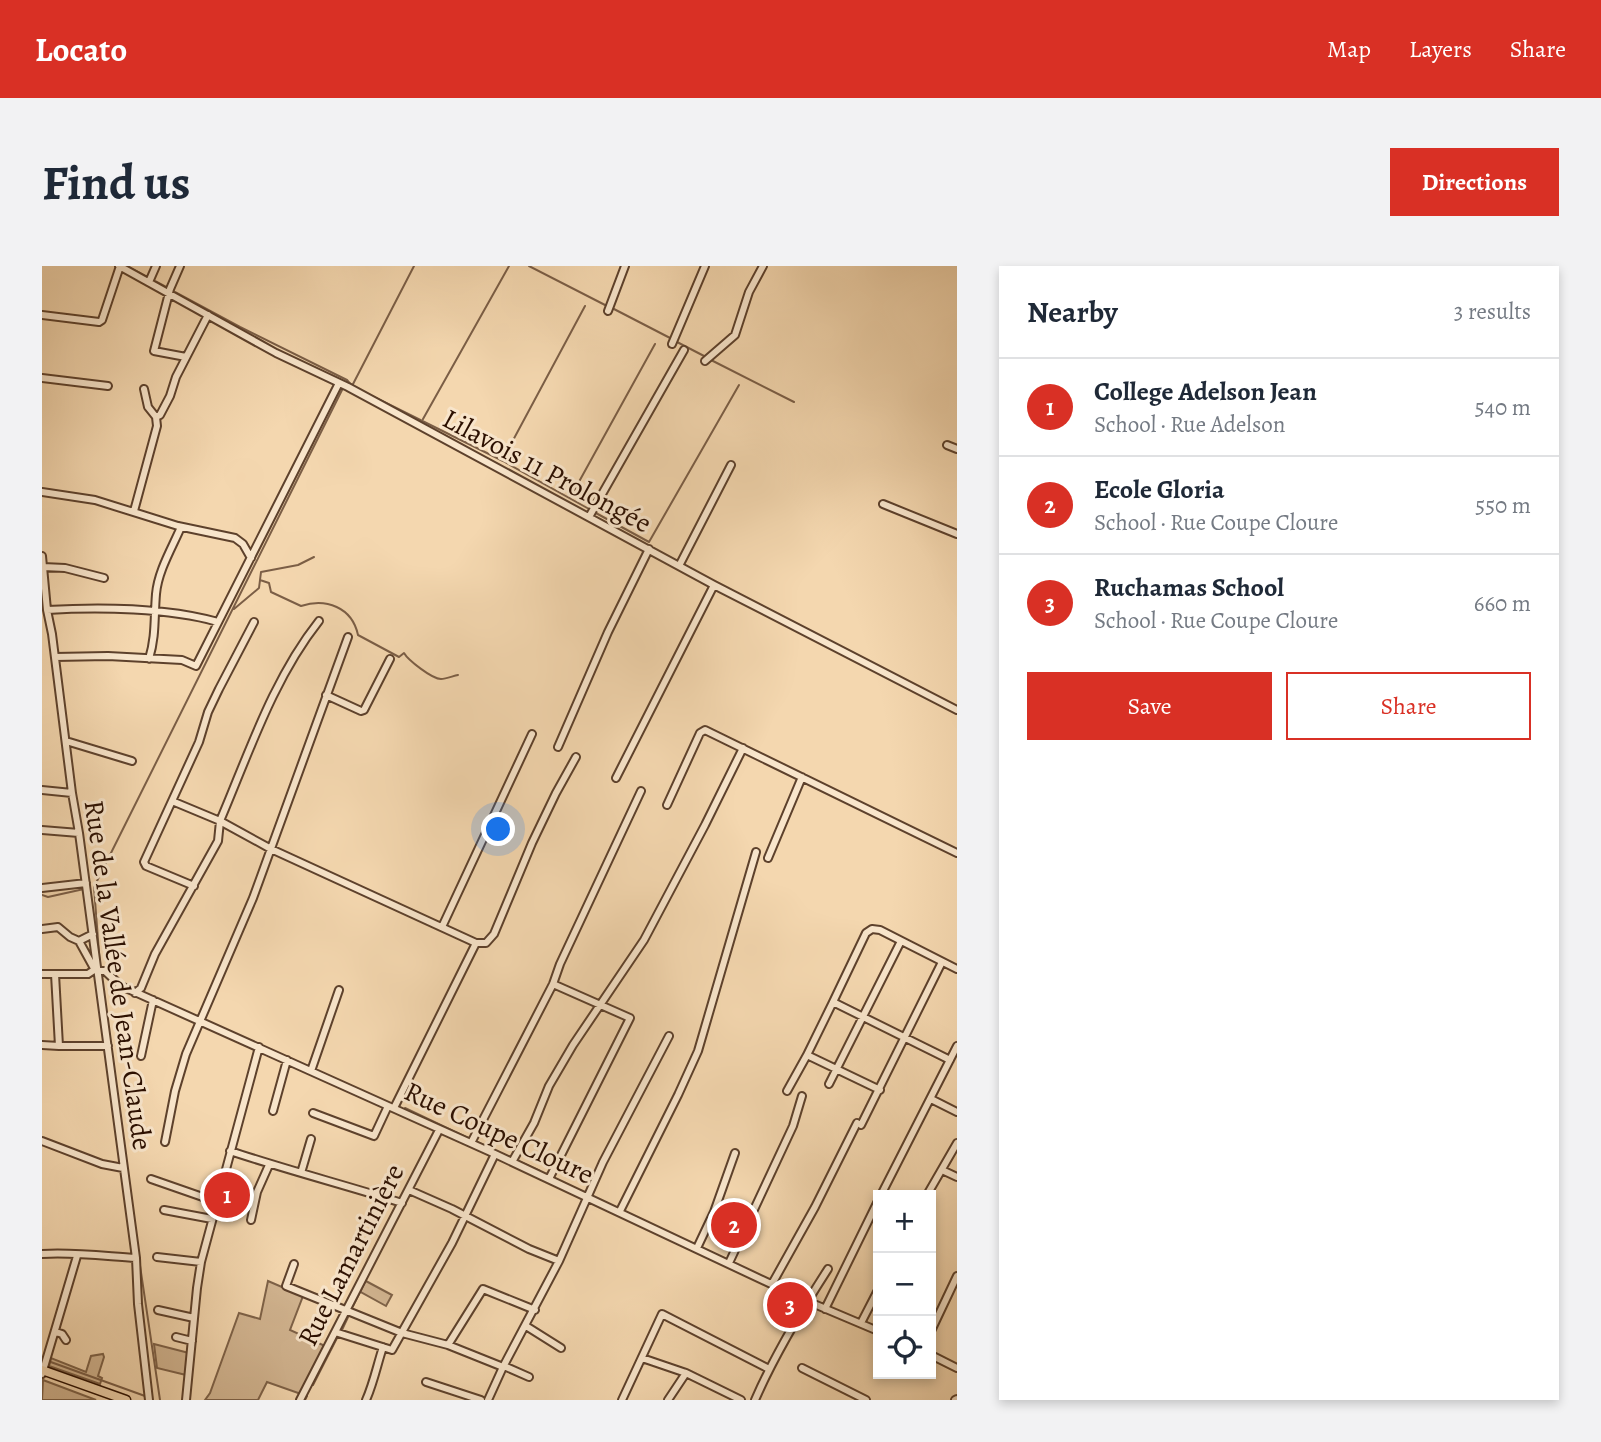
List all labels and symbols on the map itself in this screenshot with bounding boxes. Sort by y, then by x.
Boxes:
street label: Lilavois 11 Prolongée [436,400,658,542]
street label: Rue de la Vallée de Jean-Claude [75,798,161,1152]
your location [481,812,515,846]
street label: Rue Coupe Cloure [398,1072,600,1194]
street label: Rue Lamartinière [289,1157,413,1353]
pin: 1 [204,1169,250,1221]
pin: 2 [711,1199,757,1251]
pin: 3 [767,1279,813,1331]

